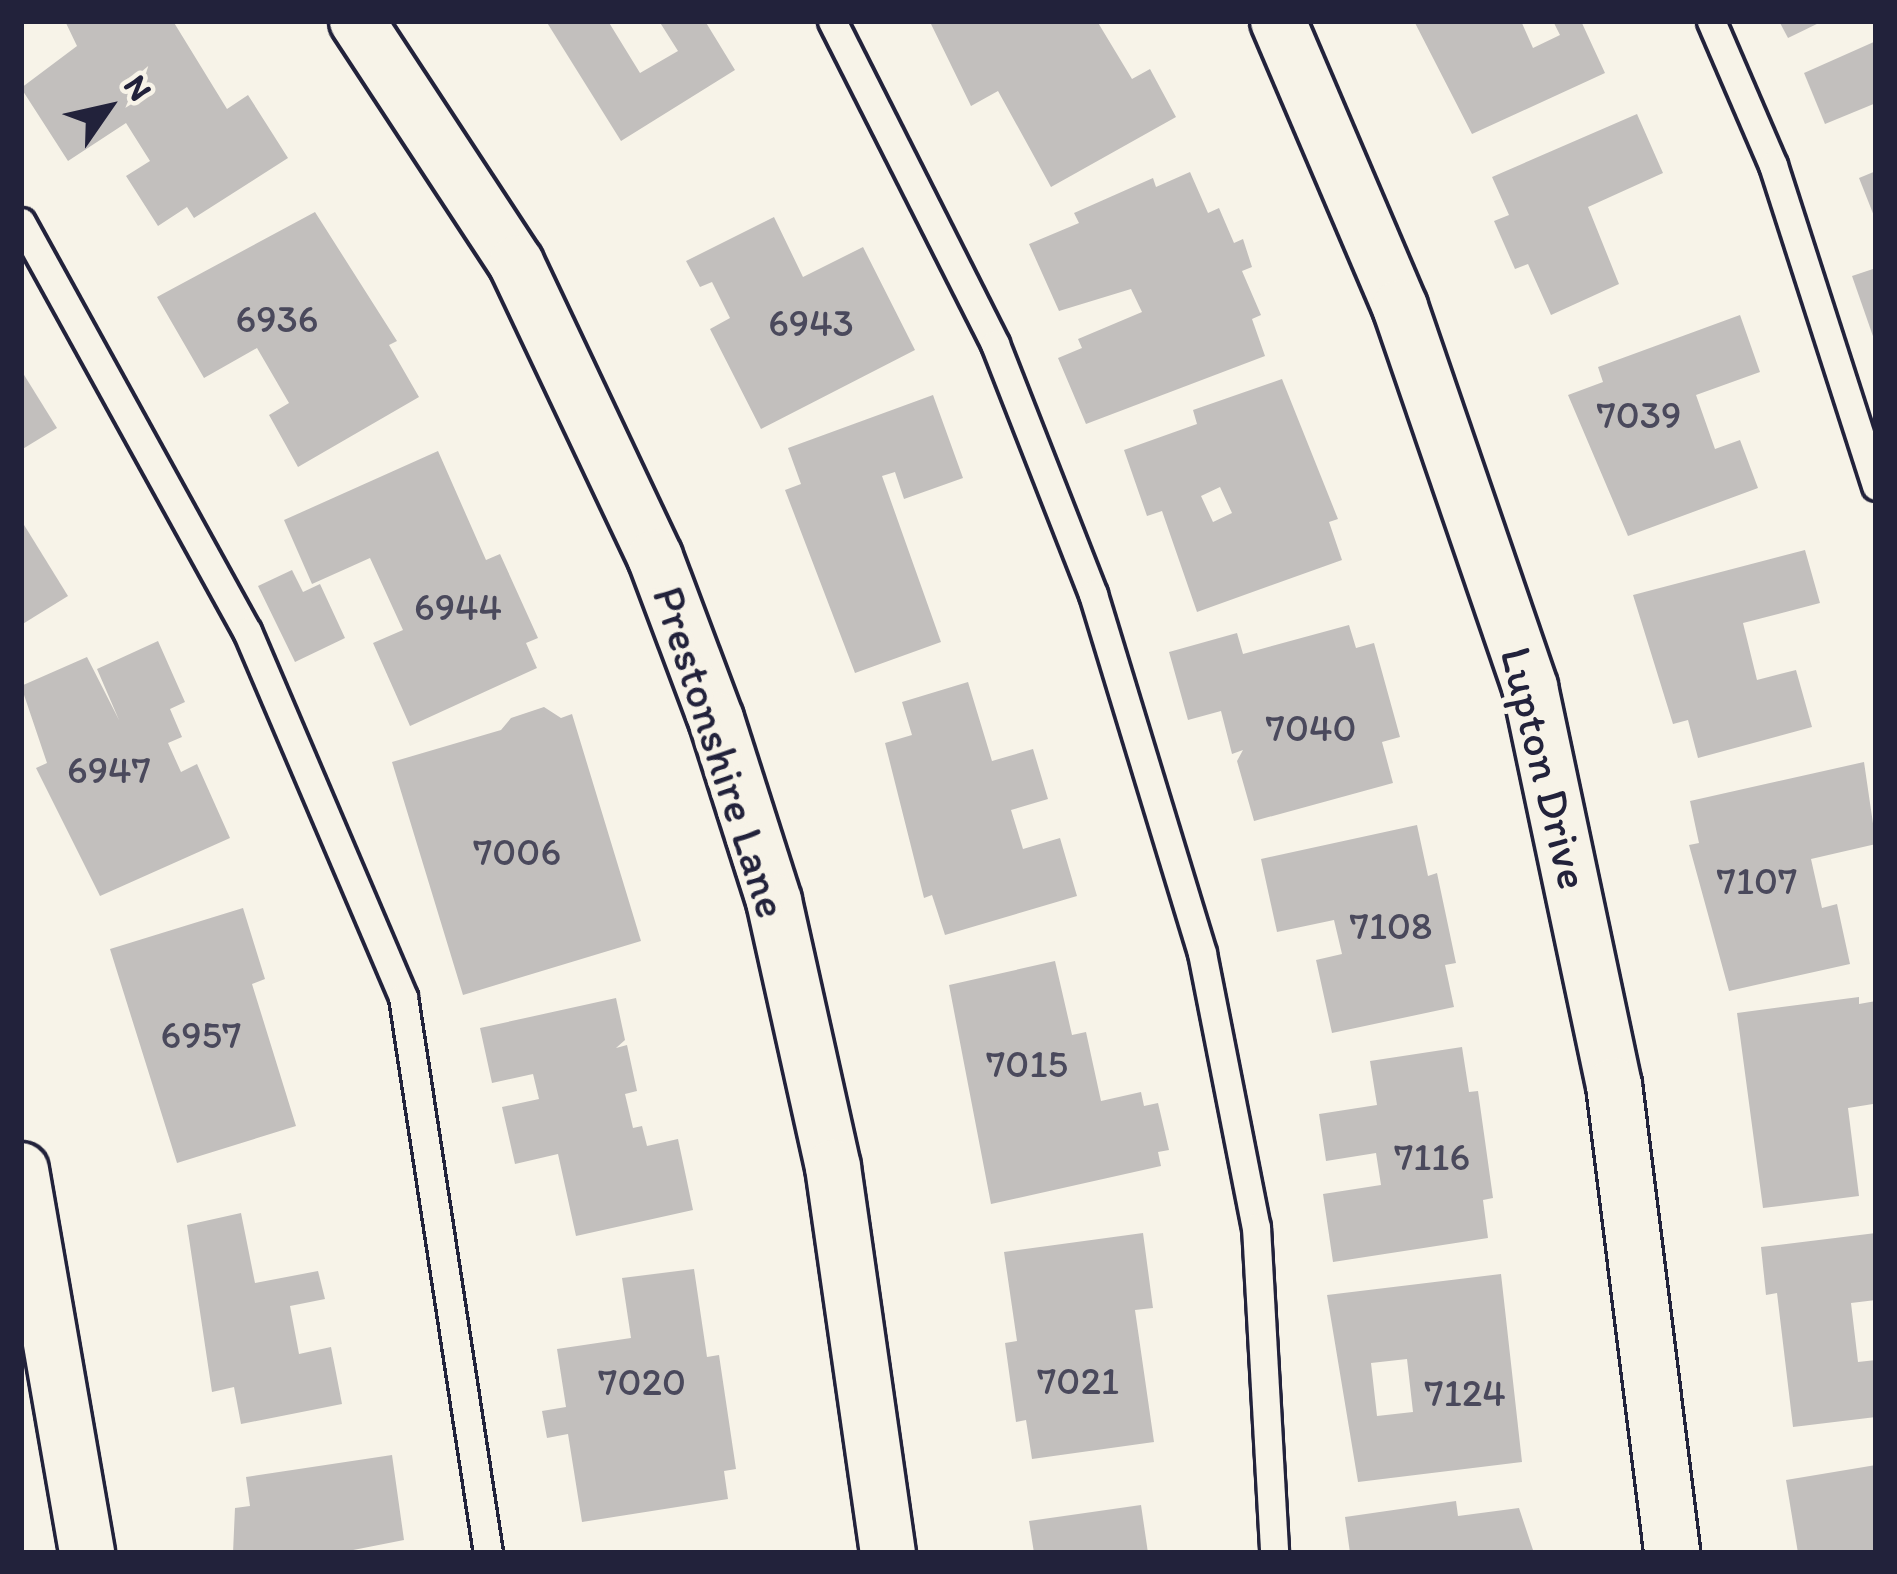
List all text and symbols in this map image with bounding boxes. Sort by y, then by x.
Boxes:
north arrow [48,48,168,168]
text: N [116,67,161,108]
house number: 6936 [236,296,318,342]
house number: 6943 [768,300,854,346]
house number: 7039 [1596,392,1682,438]
street label: Prestonshire Lane [641,578,799,926]
house number: 6944 [414,584,502,630]
street label: Lupton Drive [1489,641,1601,895]
house number: 7040 [1266,705,1356,751]
house number: 6947 [67,747,151,793]
house number: 7006 [473,829,561,875]
house number: 7107 [1717,858,1797,904]
house number: 7108 [1350,903,1432,949]
house number: 6957 [161,1012,241,1058]
house number: 7015 [986,1041,1068,1087]
house number: 7116 [1394,1134,1470,1180]
house number: 7021 [1037,1358,1119,1404]
house number: 7020 [598,1359,686,1405]
house number: 7124 [1424,1370,1506,1416]

